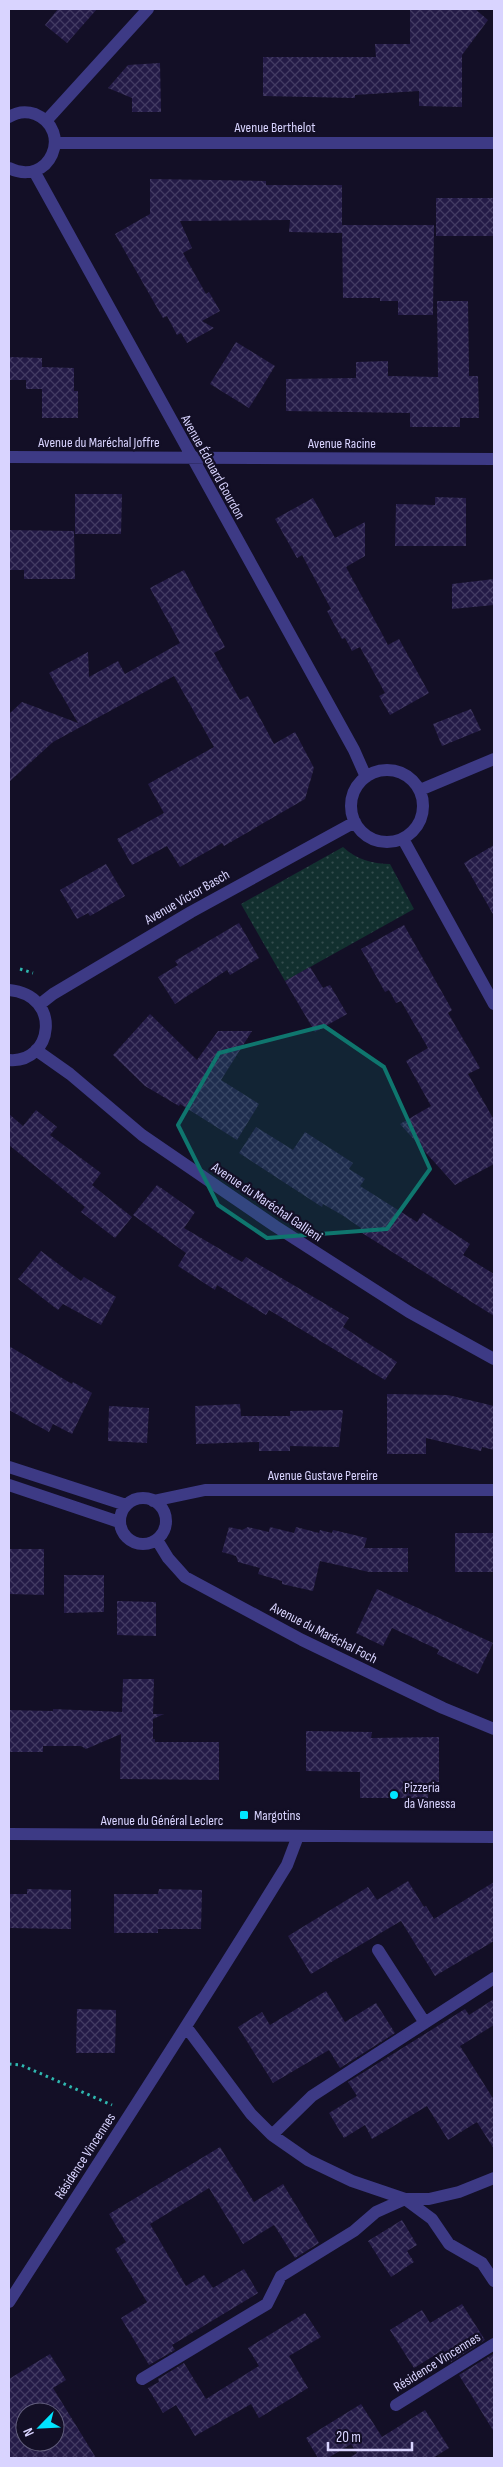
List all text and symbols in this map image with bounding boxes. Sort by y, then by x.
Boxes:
street label: Avenue Berthelot [233,119,316,136]
street label: Avenue Édouard Gourdon [177,411,249,522]
street label: Avenue du Maréchal Joffre [37,434,160,451]
street label: Avenue Racine [307,435,376,452]
street label: Avenue Victor Basch [141,866,233,929]
street label: Avenue du Maréchal Gallieni [208,1158,326,1245]
street label: Avenue Gustave Pereire [267,1467,378,1484]
street label: Avenue du Maréchal Foch [267,1598,380,1667]
place label: Pizzeria da Vanessa [404,1779,456,1812]
marker: Pizzeria da Vanessa [388,1789,400,1801]
place label: Margotins [254,1807,301,1824]
marker: Margotins [238,1809,250,1821]
street label: Avenue du Général Leclerc [100,1812,223,1829]
street label: Résidence Vincennes [51,2110,119,2202]
street label: Résidence Vincennes [390,2329,484,2395]
north arrow [15,2402,65,2452]
scale bar [328,2420,412,2452]
text: N [19,2425,38,2439]
text: 20 m [336,2428,361,2447]

